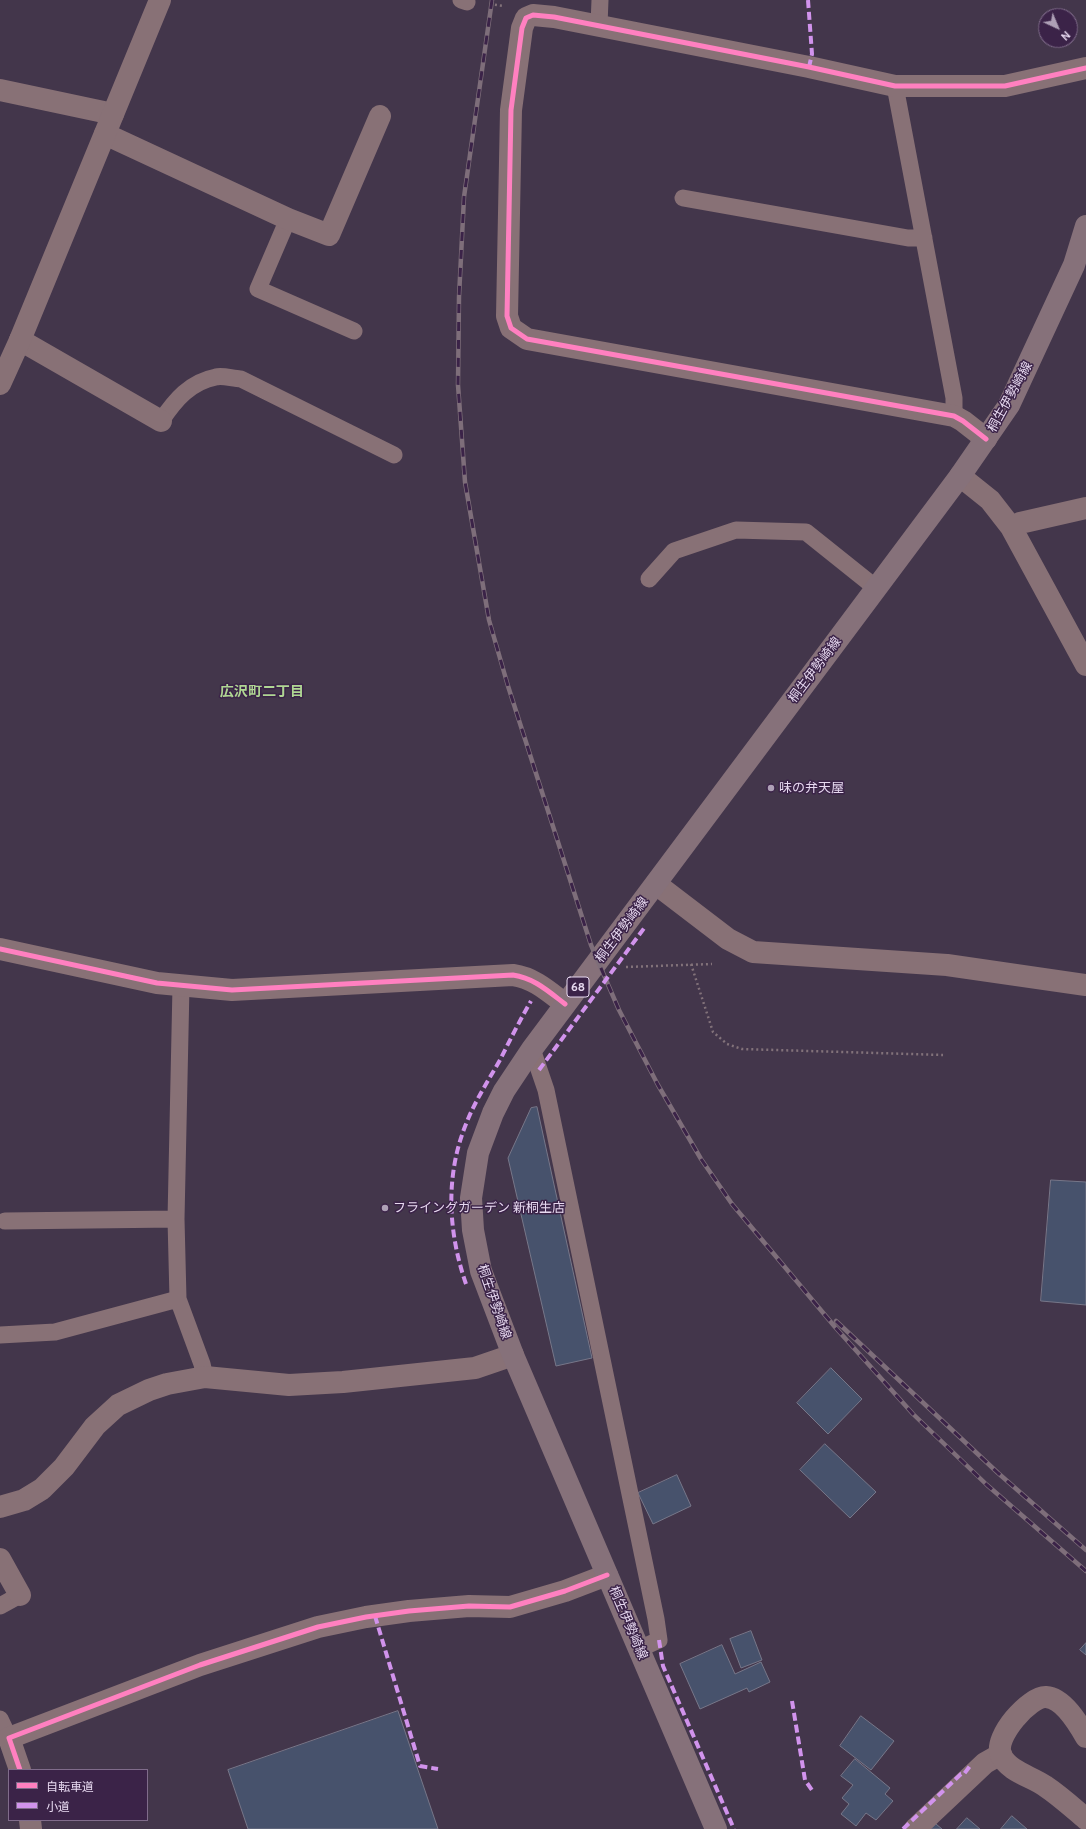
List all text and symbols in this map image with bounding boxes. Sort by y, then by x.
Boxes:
north arrow [1038,8,1078,48]
text: N [1058,28,1073,44]
street label: 桐生伊勢崎線 [984,359,1036,435]
street label: 桐生伊勢崎線 [785,634,845,706]
district label: 広沢町二丁目 [220,684,304,700]
place label: 味の弁天屋 [779,780,844,796]
marker: 味の弁天屋 [766,783,776,793]
street label: 桐生伊勢崎線 [592,894,652,966]
road number: 68 [567,977,589,997]
place label: フライングガーデン 新桐生店 [393,1200,565,1216]
marker: フライングガーデン 新桐生店 [380,1203,390,1213]
street label: 桐生伊勢崎線 [474,1263,514,1341]
street label: 桐生伊勢崎線 [606,1584,650,1662]
legend [8,1769,148,1821]
text: 自転車道 [46,1779,94,1794]
text: 小道 [46,1799,70,1814]

